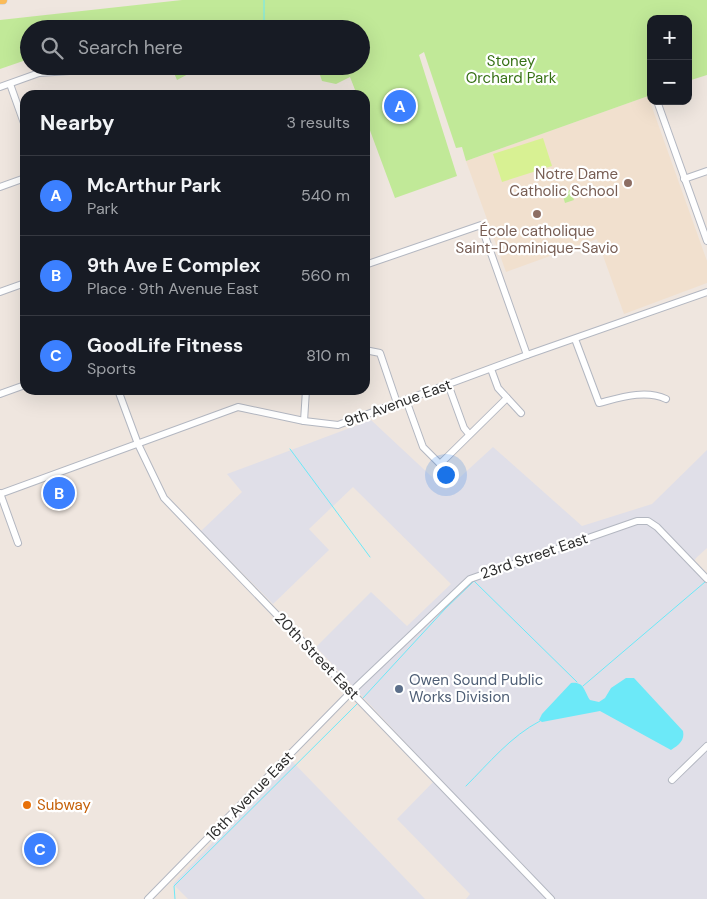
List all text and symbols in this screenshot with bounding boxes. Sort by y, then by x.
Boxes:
map controls [647,15,692,105]
button: + [647,15,692,60]
search box [20,20,370,75]
icon: search [38,34,66,62]
text: Search here [78,35,183,60]
park label: Stoney Orchard Park [466,51,557,88]
button: − [647,60,692,105]
pin: A [384,87,416,125]
text: Nearby [40,109,114,137]
text: 3 results [287,112,350,133]
place label: Notre Dame Catholic School [509,164,618,201]
text: McArthur Park [87,173,221,198]
marker: Notre Dame Catholic School [622,177,634,189]
text: A [50,185,62,206]
text: 540 m [301,185,350,206]
text: Park [87,198,119,219]
marker: École catholique Saint-Dominique-Savio [531,208,543,220]
place label: École catholique Saint-Dominique-Savio [455,221,619,258]
text: 9th Ave E Complex [87,253,260,278]
text: B [51,265,61,286]
text: 560 m [301,265,350,286]
text: Place · 9th Avenue East [87,278,259,299]
text: GoodLife Fitness [87,333,243,358]
text: C [50,345,62,366]
text: 810 m [306,345,350,366]
text: Sports [87,358,136,379]
street label: 9th Avenue East [342,374,454,432]
your location [433,462,459,488]
pin: B [43,474,75,512]
street label: 23rd Street East [478,528,590,584]
street label: 20th Street East [270,608,364,704]
place label: Owen Sound Public Works Division [409,670,543,707]
marker: Owen Sound Public Works Division [393,683,405,695]
street label: 16th Avenue East [202,747,298,845]
place label: Subway [37,795,92,815]
marker: Subway [21,799,33,811]
pin: C [24,830,56,868]

